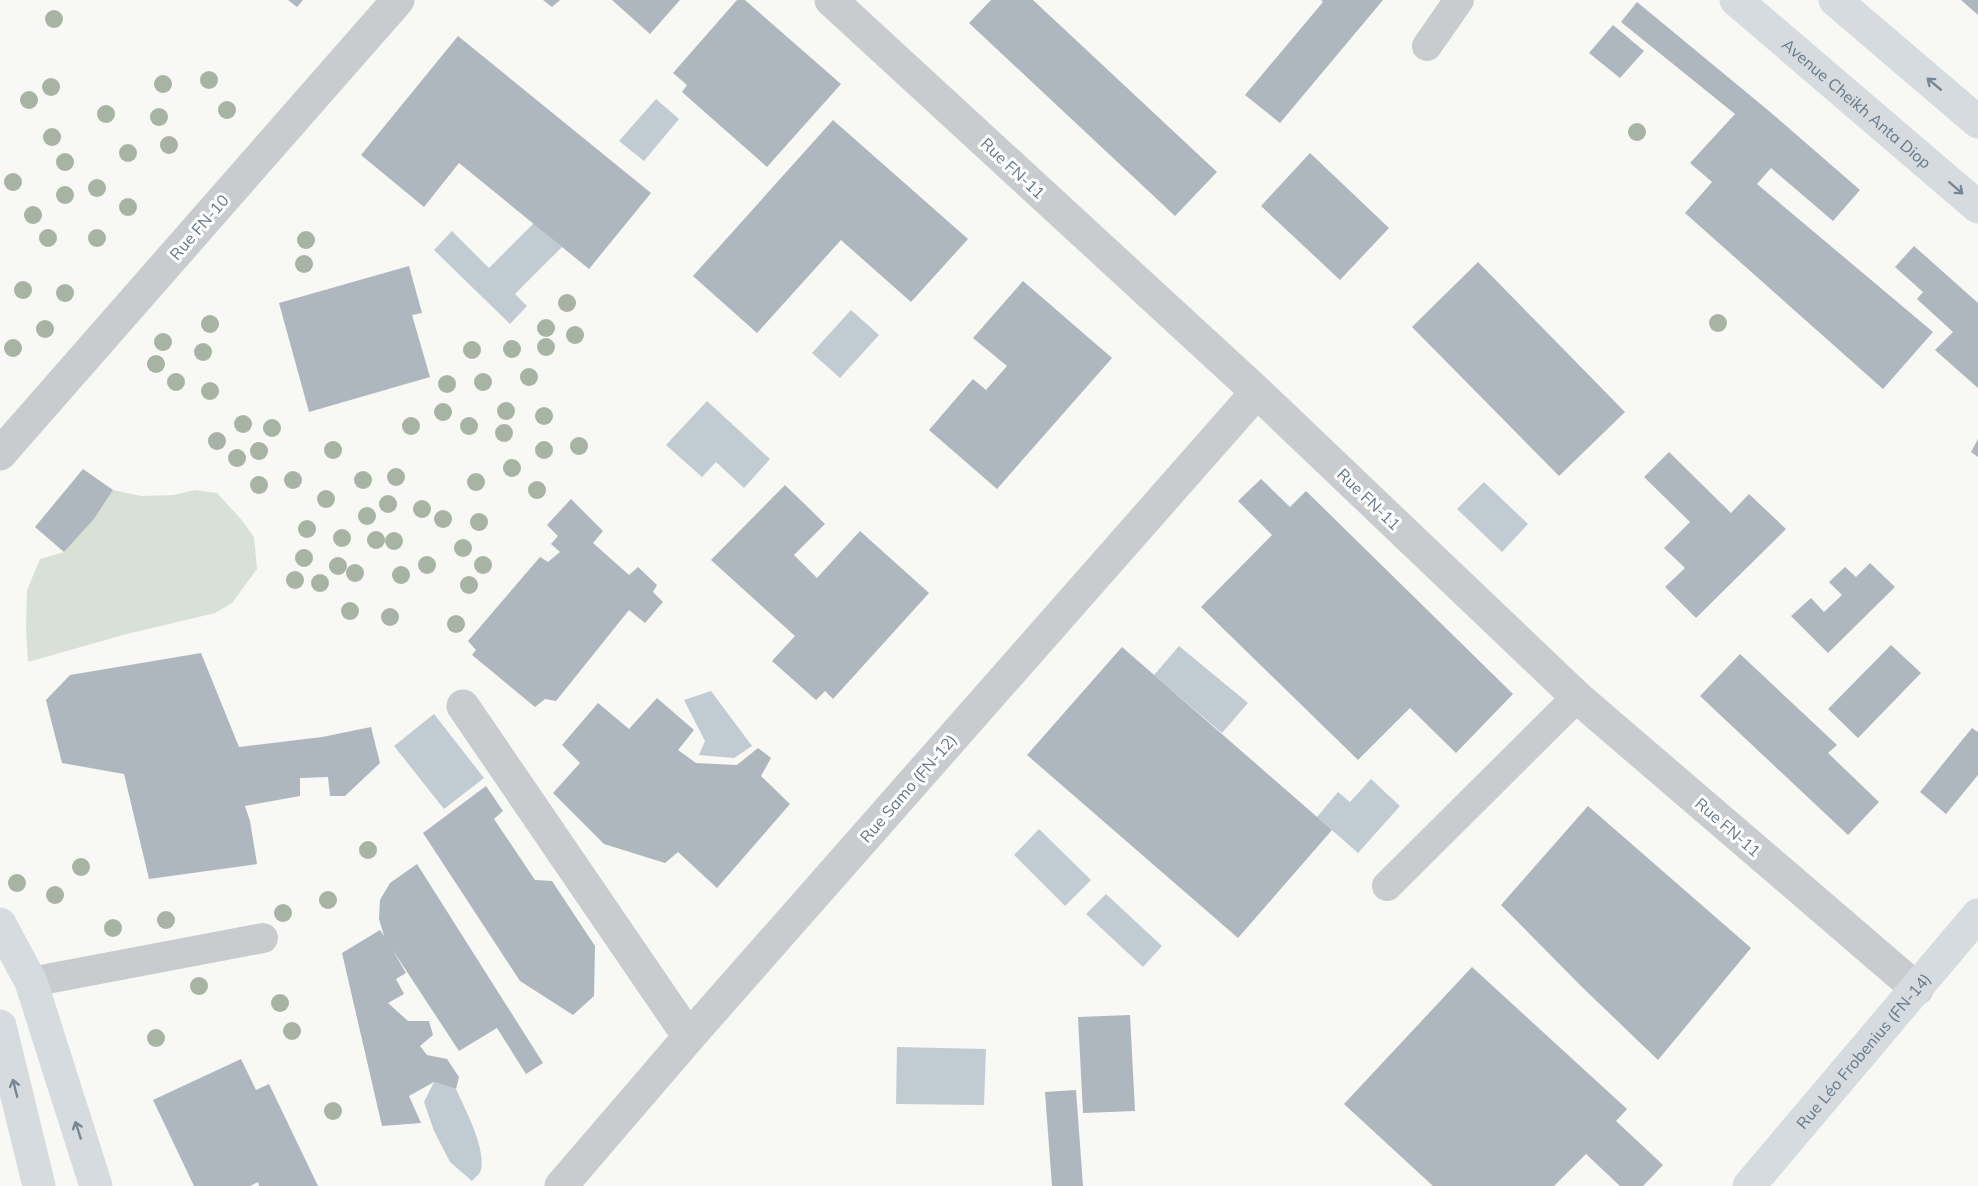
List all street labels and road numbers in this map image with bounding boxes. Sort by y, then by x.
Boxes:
street label: Avenue Cheikh Anta Diop [1778,34,1935,173]
street label: Rue FN-11 [977,133,1049,203]
street label: Rue FN-10 [165,190,233,264]
street label: Rue FN-11 [1333,464,1405,534]
street label: Rue Samo (FN-12) [855,730,961,846]
street label: Rue FN-11 [1691,793,1765,861]
street label: Rue Léo Frobenius (FN-14) [1792,969,1935,1133]

